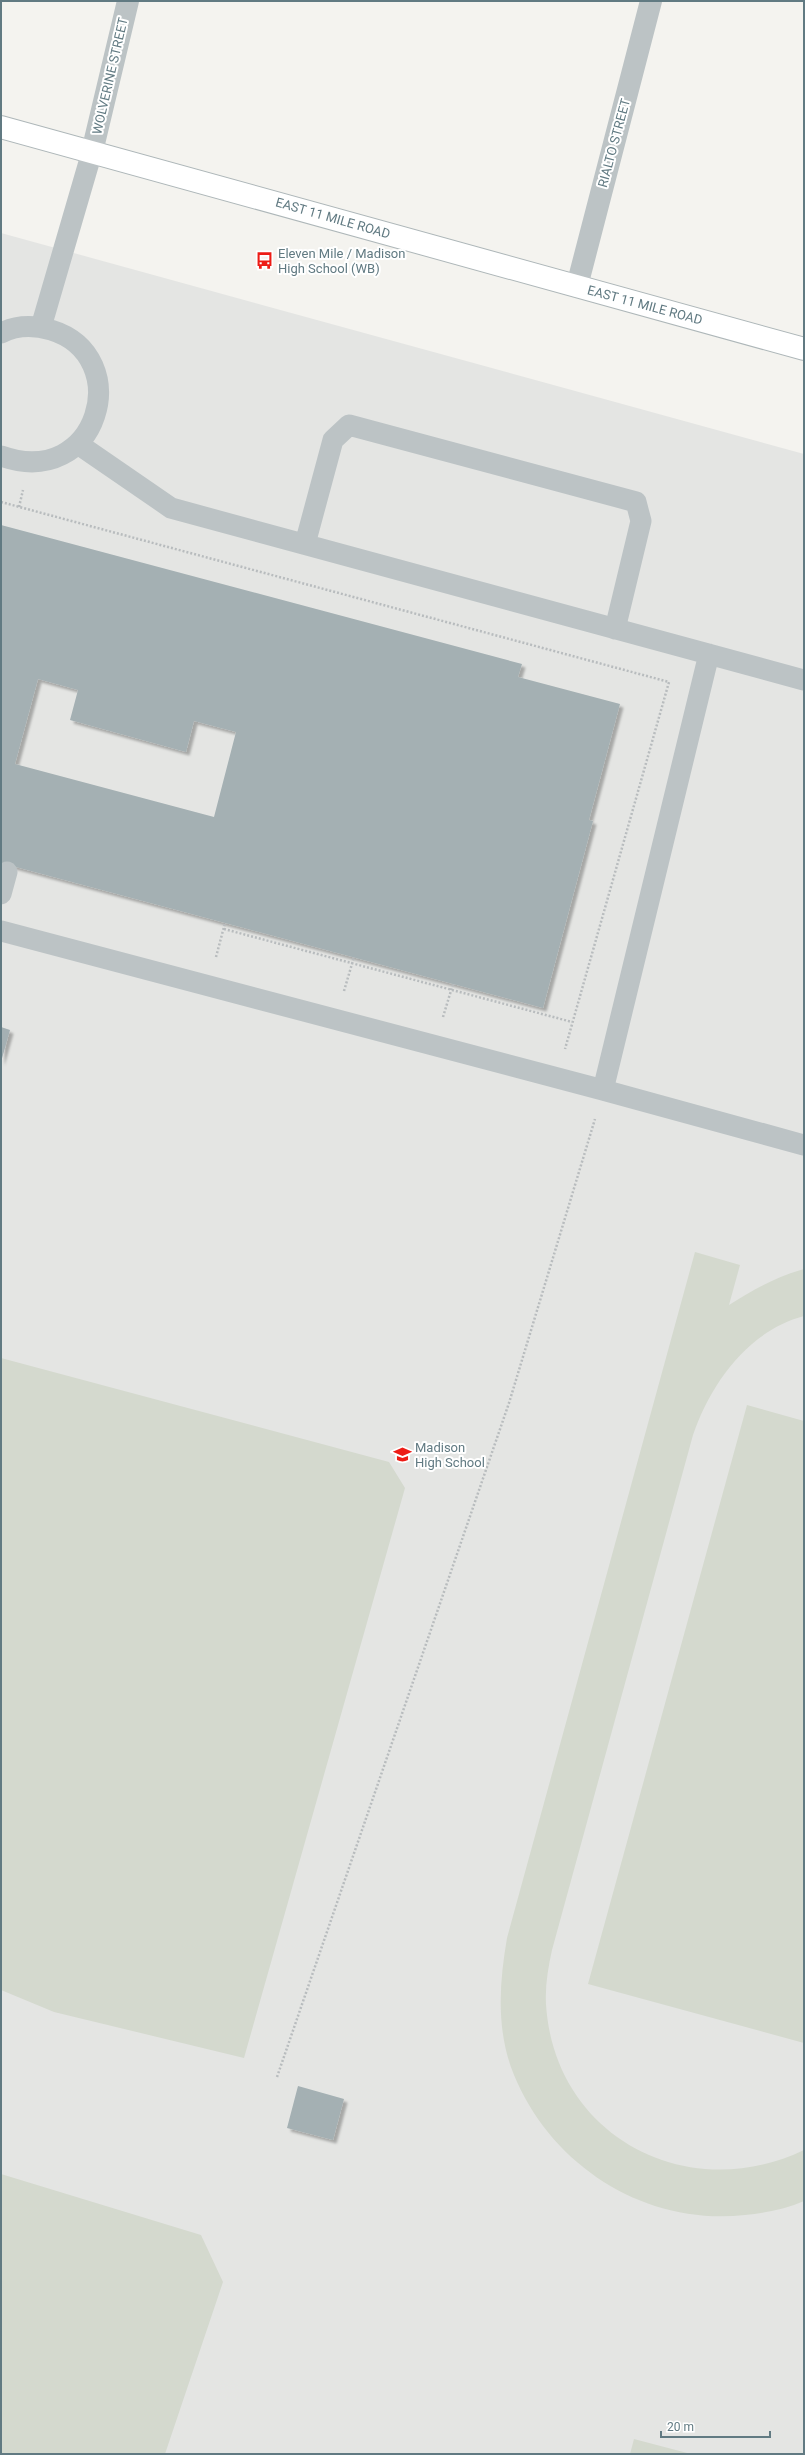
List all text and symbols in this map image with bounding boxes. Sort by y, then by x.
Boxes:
street label: WOLVERINE STREET [89,16,131,136]
street label: RIALTO STREET [595,97,633,189]
street label: EAST 11 MILE ROAD [274,194,392,242]
place label: Eleven Mile / Madison High School (WB) [278,246,405,276]
bus stop icon: Eleven Mile / Madison High School (WB) [255,250,275,270]
street label: EAST 11 MILE ROAD [586,282,704,328]
place label: Madison High School [415,1440,485,1470]
school or university icon: Madison High School [392,1444,412,1464]
scale bar [661,2413,770,2439]
text: 20 m [667,2420,694,2434]

